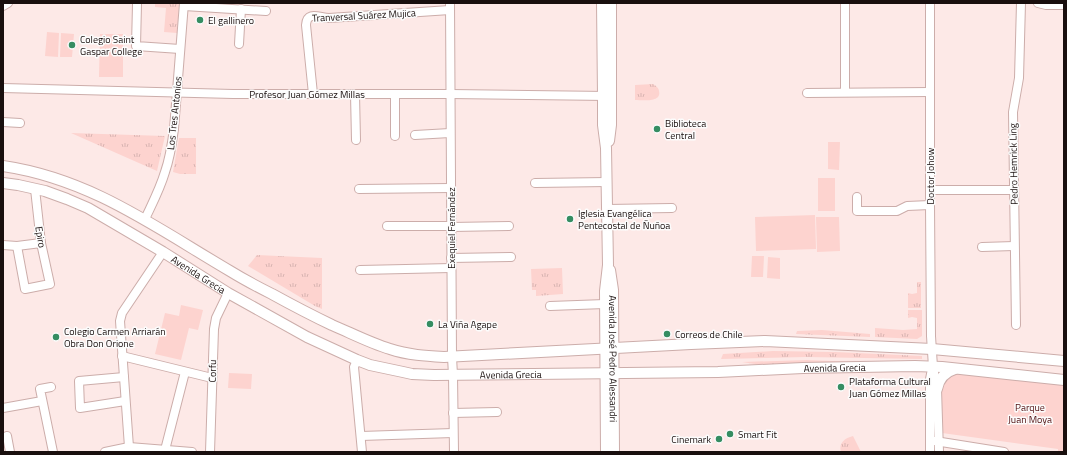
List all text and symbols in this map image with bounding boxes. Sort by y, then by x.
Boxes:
street label: Tranversal Suárez Mujica [312,5,416,26]
place label: El gallinero [208,13,254,28]
marker: El gallinero [195,15,205,25]
place label: Colegio Saint Gaspar College [80,32,142,59]
marker: Colegio Saint Gaspar College [67,40,77,50]
street label: Los Tres Antonios [163,75,186,151]
street label: Profesor Juan Gómez Millas [249,87,365,102]
place label: Biblioteca Central [665,116,706,143]
street label: Pedro Hemrick Ling [1005,123,1022,205]
marker: Biblioteca Central [652,124,662,134]
street label: Doctor Johow [923,147,938,204]
street label: Exequiel Fernández [444,187,459,269]
place label: Iglesia Evangélica Pentecostal de Ñuñoa [578,206,670,233]
marker: Iglesia Evangélica Pentecostal de Ñuñoa [565,214,575,224]
street label: Epiro [31,225,50,249]
street label: Avenida Grecia [168,252,228,298]
street label: Avenida José Pedro Alessandri [605,295,621,422]
place label: La Viña Agape [438,317,497,332]
marker: La Viña Agape [425,319,435,329]
place label: Colegio Carmen Arriarán Obra Don Orione [64,324,166,351]
place label: Correos de Chile [675,327,743,342]
marker: Correos de Chile [662,329,672,339]
marker: Colegio Carmen Arriarán Obra Don Orione [51,332,61,342]
street label: Corfu [205,360,220,382]
street label: Avenida Grecia [804,360,866,376]
street label: Avenida Grecia [480,367,542,383]
place label: Plataforma Cultural Juan Gómez Millas [849,374,931,401]
marker: Plataforma Cultural Juan Gómez Millas [836,382,846,392]
park label: Parque Juan Moya [1008,400,1052,427]
place label: Smart Fit [738,427,777,442]
marker: Smart Fit [725,429,735,439]
place label: Cinemark [671,432,711,447]
marker: Cinemark [714,434,724,444]

